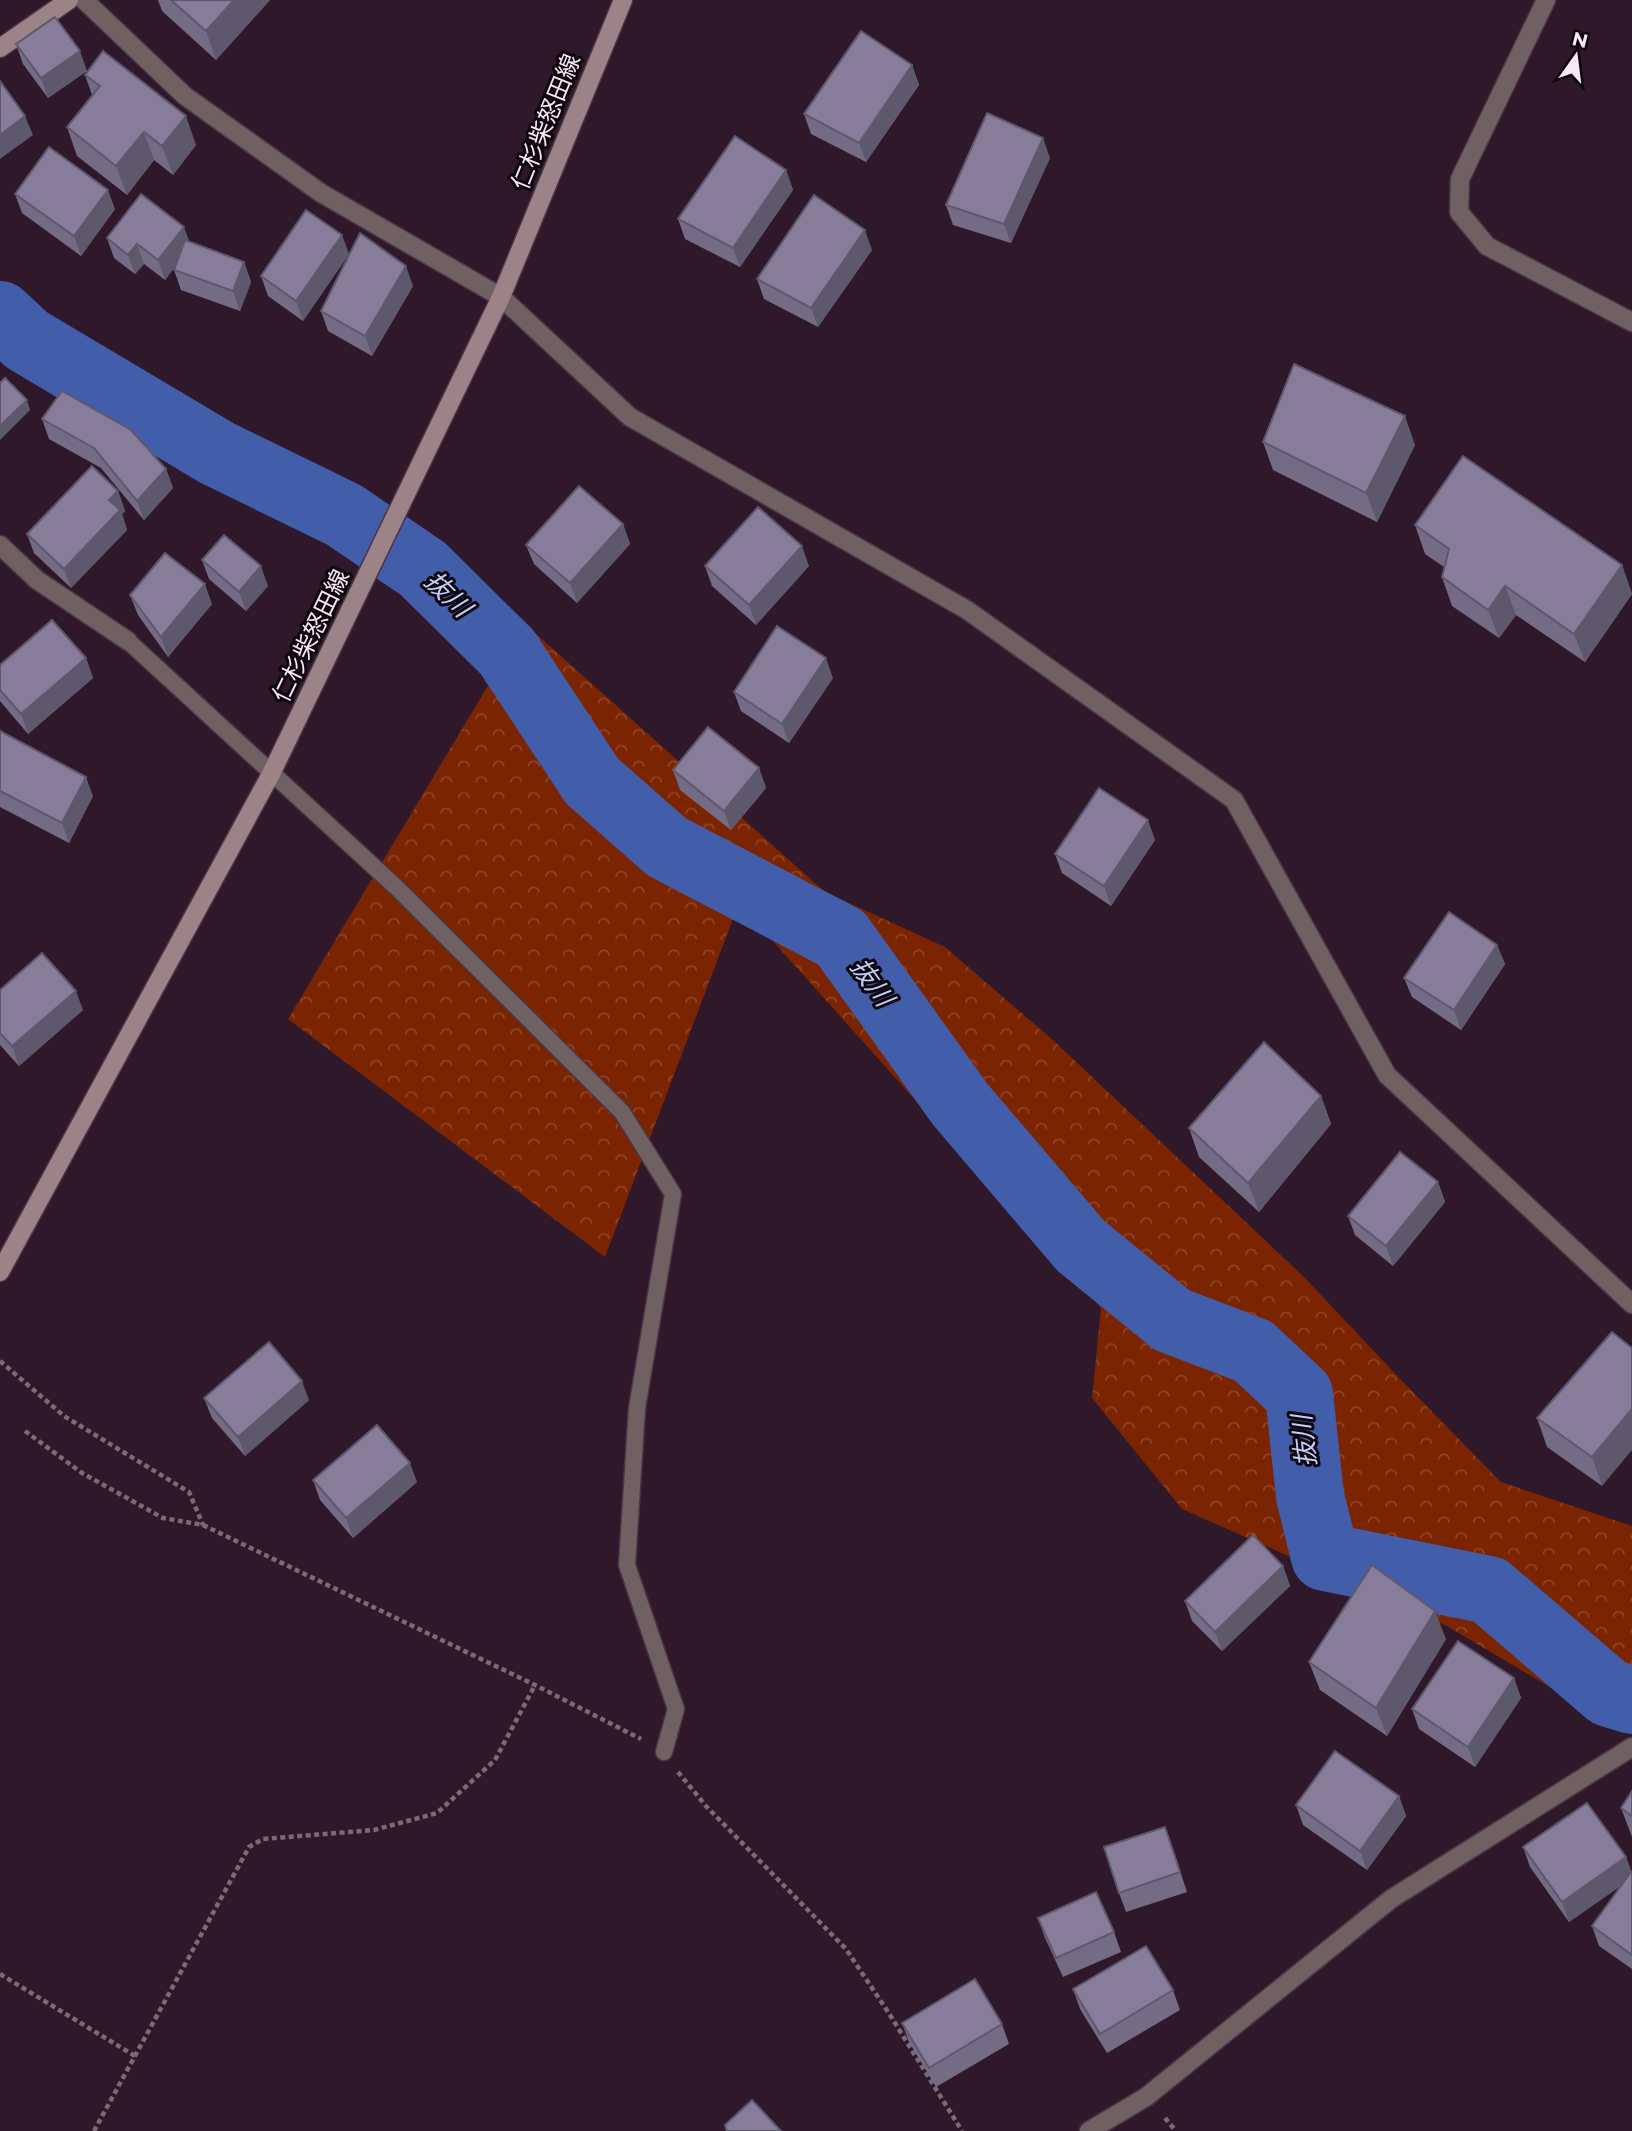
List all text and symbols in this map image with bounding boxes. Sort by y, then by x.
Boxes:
north arrow [1541,21,1611,91]
text: N [1570,27,1590,53]
street label: 仁杉柴怒田線 [505,50,586,194]
water label: 抜川 [418,564,480,626]
street label: 仁杉柴怒田線 [266,565,355,707]
water label: 抜川 [844,952,902,1015]
water label: 抜川 [1285,1410,1323,1469]

